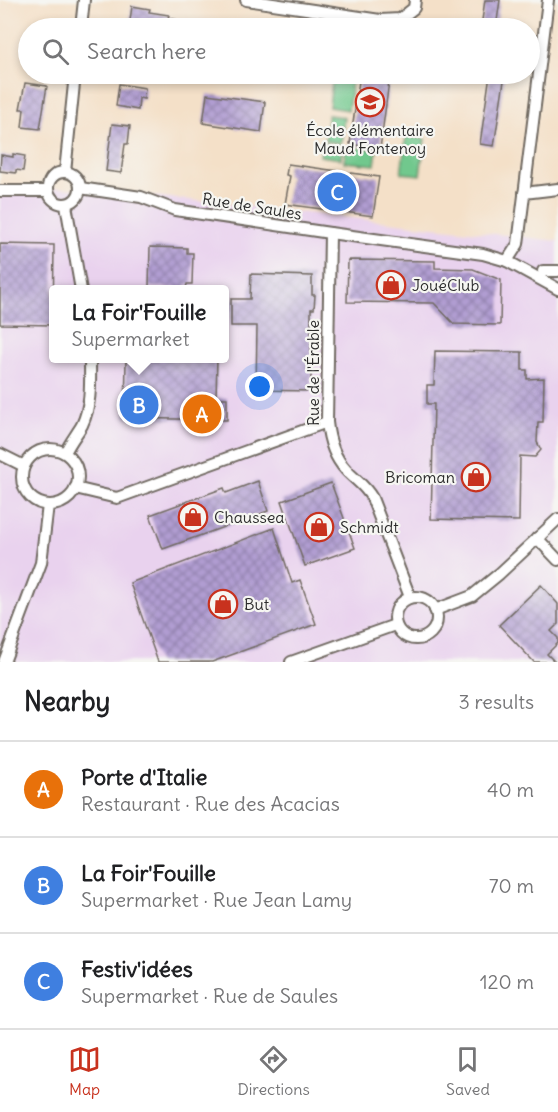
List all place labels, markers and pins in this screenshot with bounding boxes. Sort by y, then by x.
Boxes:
school or university icon: École élémentaire Maud Fontenoy [354,86,386,118]
place label: École élémentaire Maud Fontenoy [306,120,434,158]
pin: C [318,170,356,214]
shop icon: JouéClub [375,269,407,301]
place label: JouéClub [412,275,479,295]
pin: B [120,382,158,428]
pin: A [182,392,222,436]
shop icon: Bricoman [460,461,492,493]
place label: Bricoman [385,467,455,487]
shop icon: Chaussea [177,501,209,533]
place label: Chaussea [214,507,284,527]
shop icon: Schmidt [303,511,335,543]
place label: Schmidt [340,517,399,537]
shop icon: But [207,588,239,620]
place label: But [244,594,270,614]

